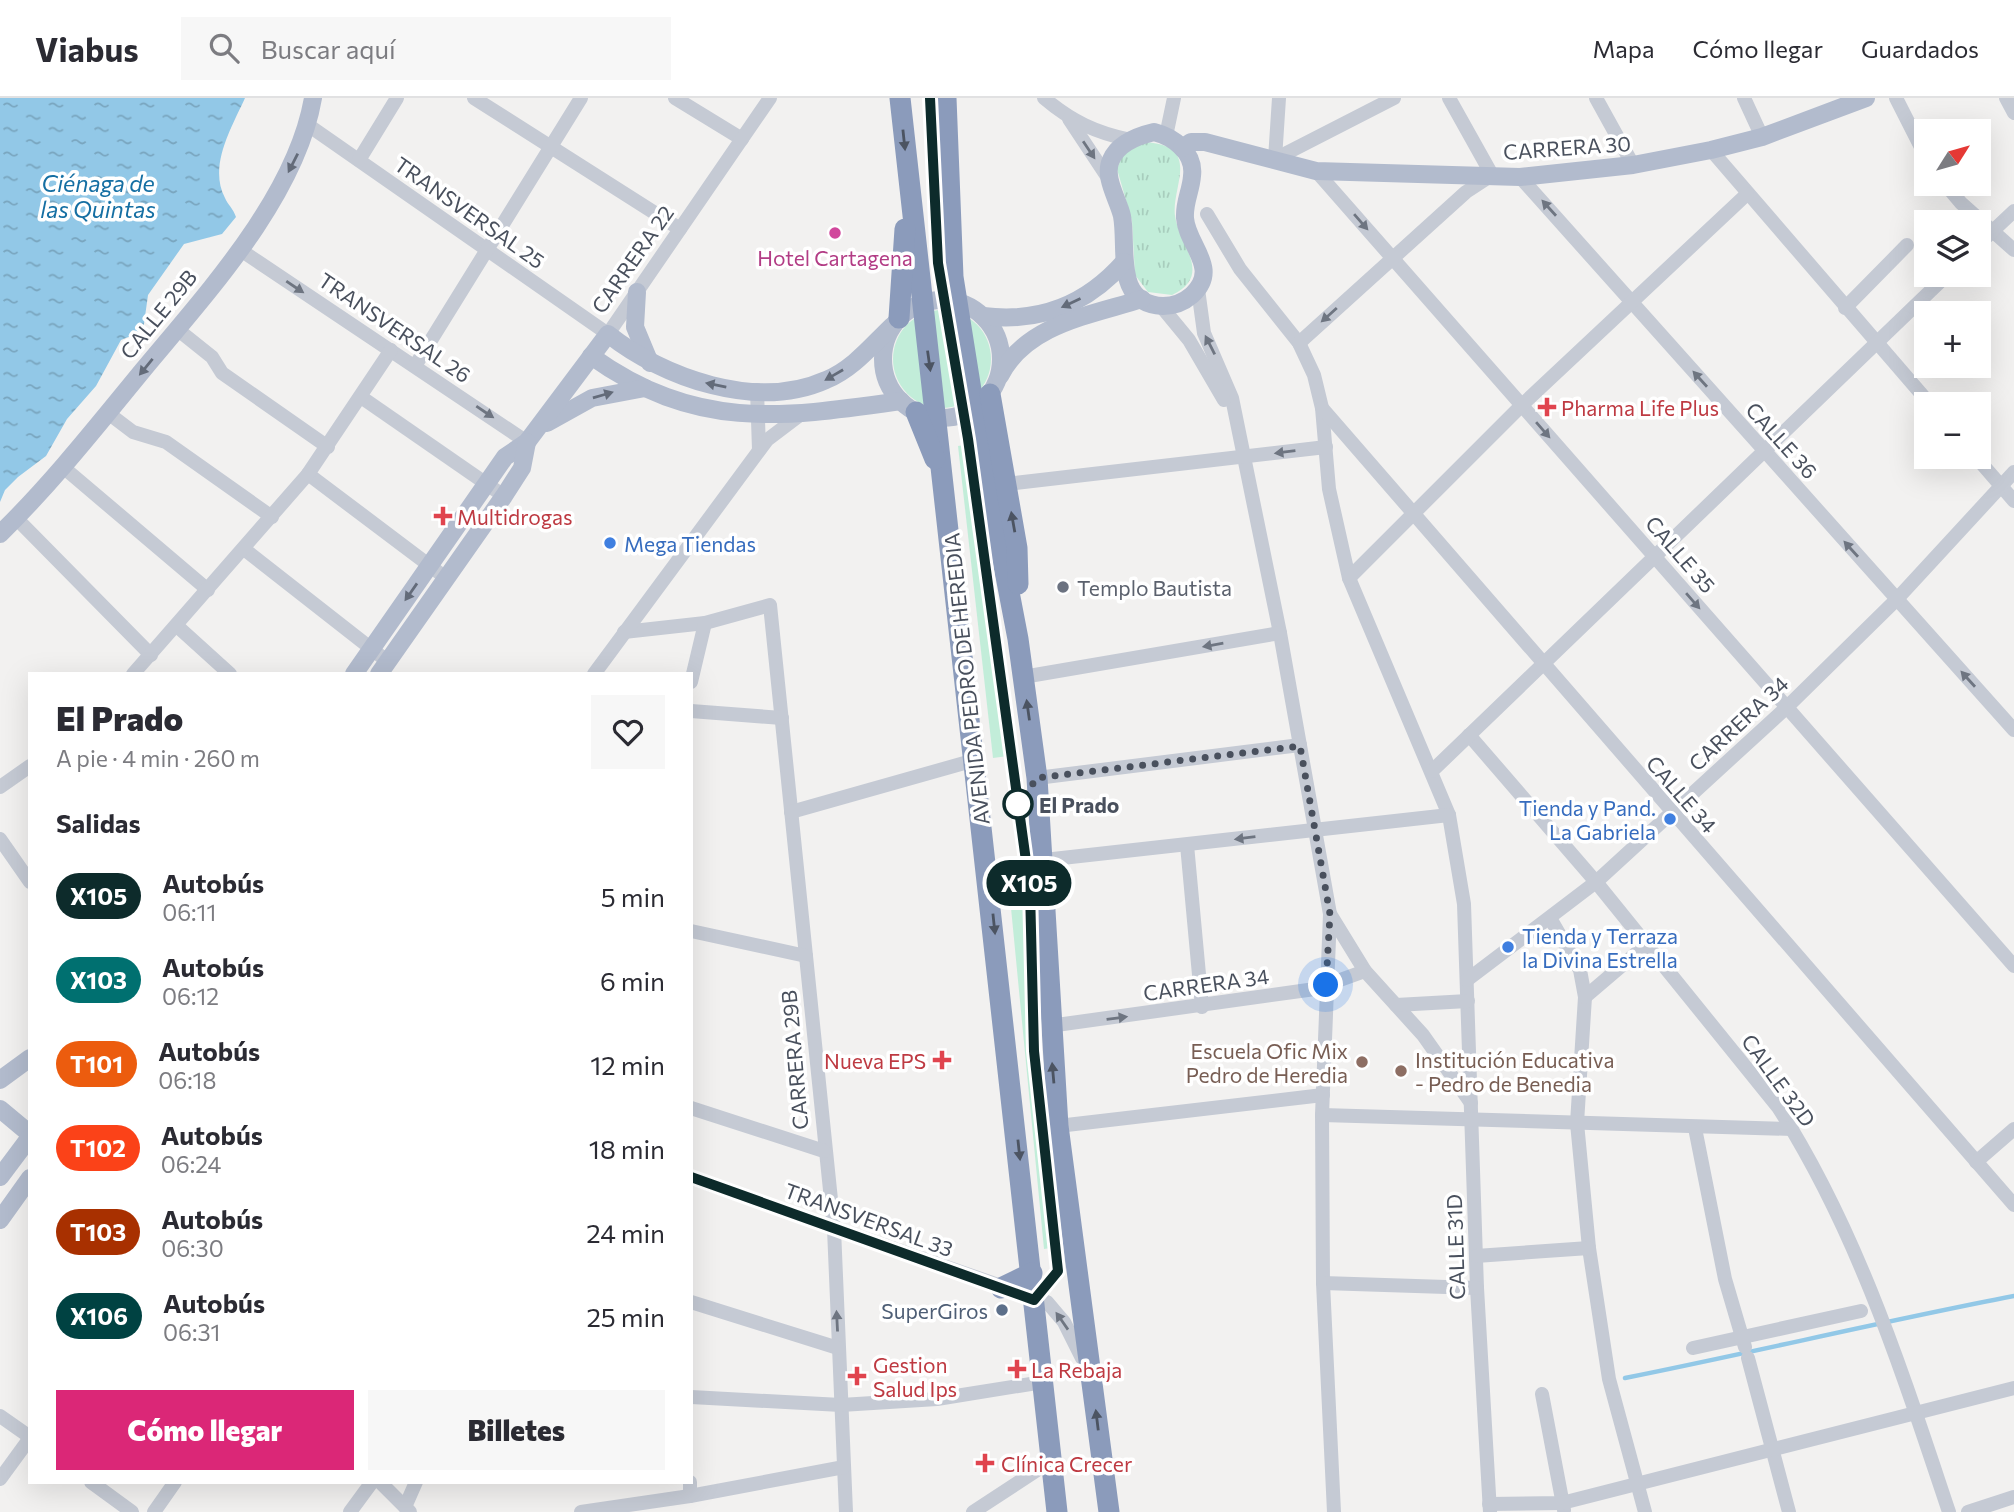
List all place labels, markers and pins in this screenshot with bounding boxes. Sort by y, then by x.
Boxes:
marker: Hotel Cartagena [827,225,843,241]
place label: Hotel Cartagena [757,245,913,270]
place label: Pharma Life Plus [1561,395,1719,420]
marker: Pharma Life Plus [1539,399,1555,415]
place label: Multidrogas [457,504,573,529]
marker: Multidrogas [435,508,451,524]
place label: Mega Tiendas [624,531,756,556]
marker: Mega Tiendas [602,535,618,551]
place label: Templo Bautista [1077,575,1232,600]
marker: Templo Bautista [1055,579,1071,595]
marker: El Prado [1003,789,1033,819]
place label: El Prado [1039,792,1119,817]
place label: Tienda y Pand. La Gabriela [1519,795,1656,844]
marker: Tienda y Pand. La Gabriela [1662,811,1678,827]
place label: Tienda y Terraza la Divina Estrella [1522,923,1678,972]
marker: Tienda y Terraza la Divina Estrella [1500,939,1516,955]
place label: Escuela Ofic Mix Pedro de Heredia [1186,1038,1348,1087]
place label: Institución Educativa - Pedro de Benedia [1415,1047,1614,1096]
place label: Nueva EPS [824,1048,926,1073]
marker: Nueva EPS [932,1050,952,1070]
marker: Escuela Ofic Mix Pedro de Heredia [1354,1054,1370,1070]
marker: Institución Educativa - Pedro de Benedia [1393,1063,1409,1079]
place label: SuperGiros [881,1298,988,1323]
marker: SuperGiros [994,1302,1010,1318]
place label: Gestion Salud Ips [873,1352,957,1401]
place label: La Rebaja [1031,1357,1122,1382]
marker: La Rebaja [1009,1361,1025,1377]
marker: Gestion Salud Ips [847,1366,867,1386]
place label: Clínica Crecer [1001,1451,1132,1476]
marker: Clínica Crecer [975,1453,995,1473]

